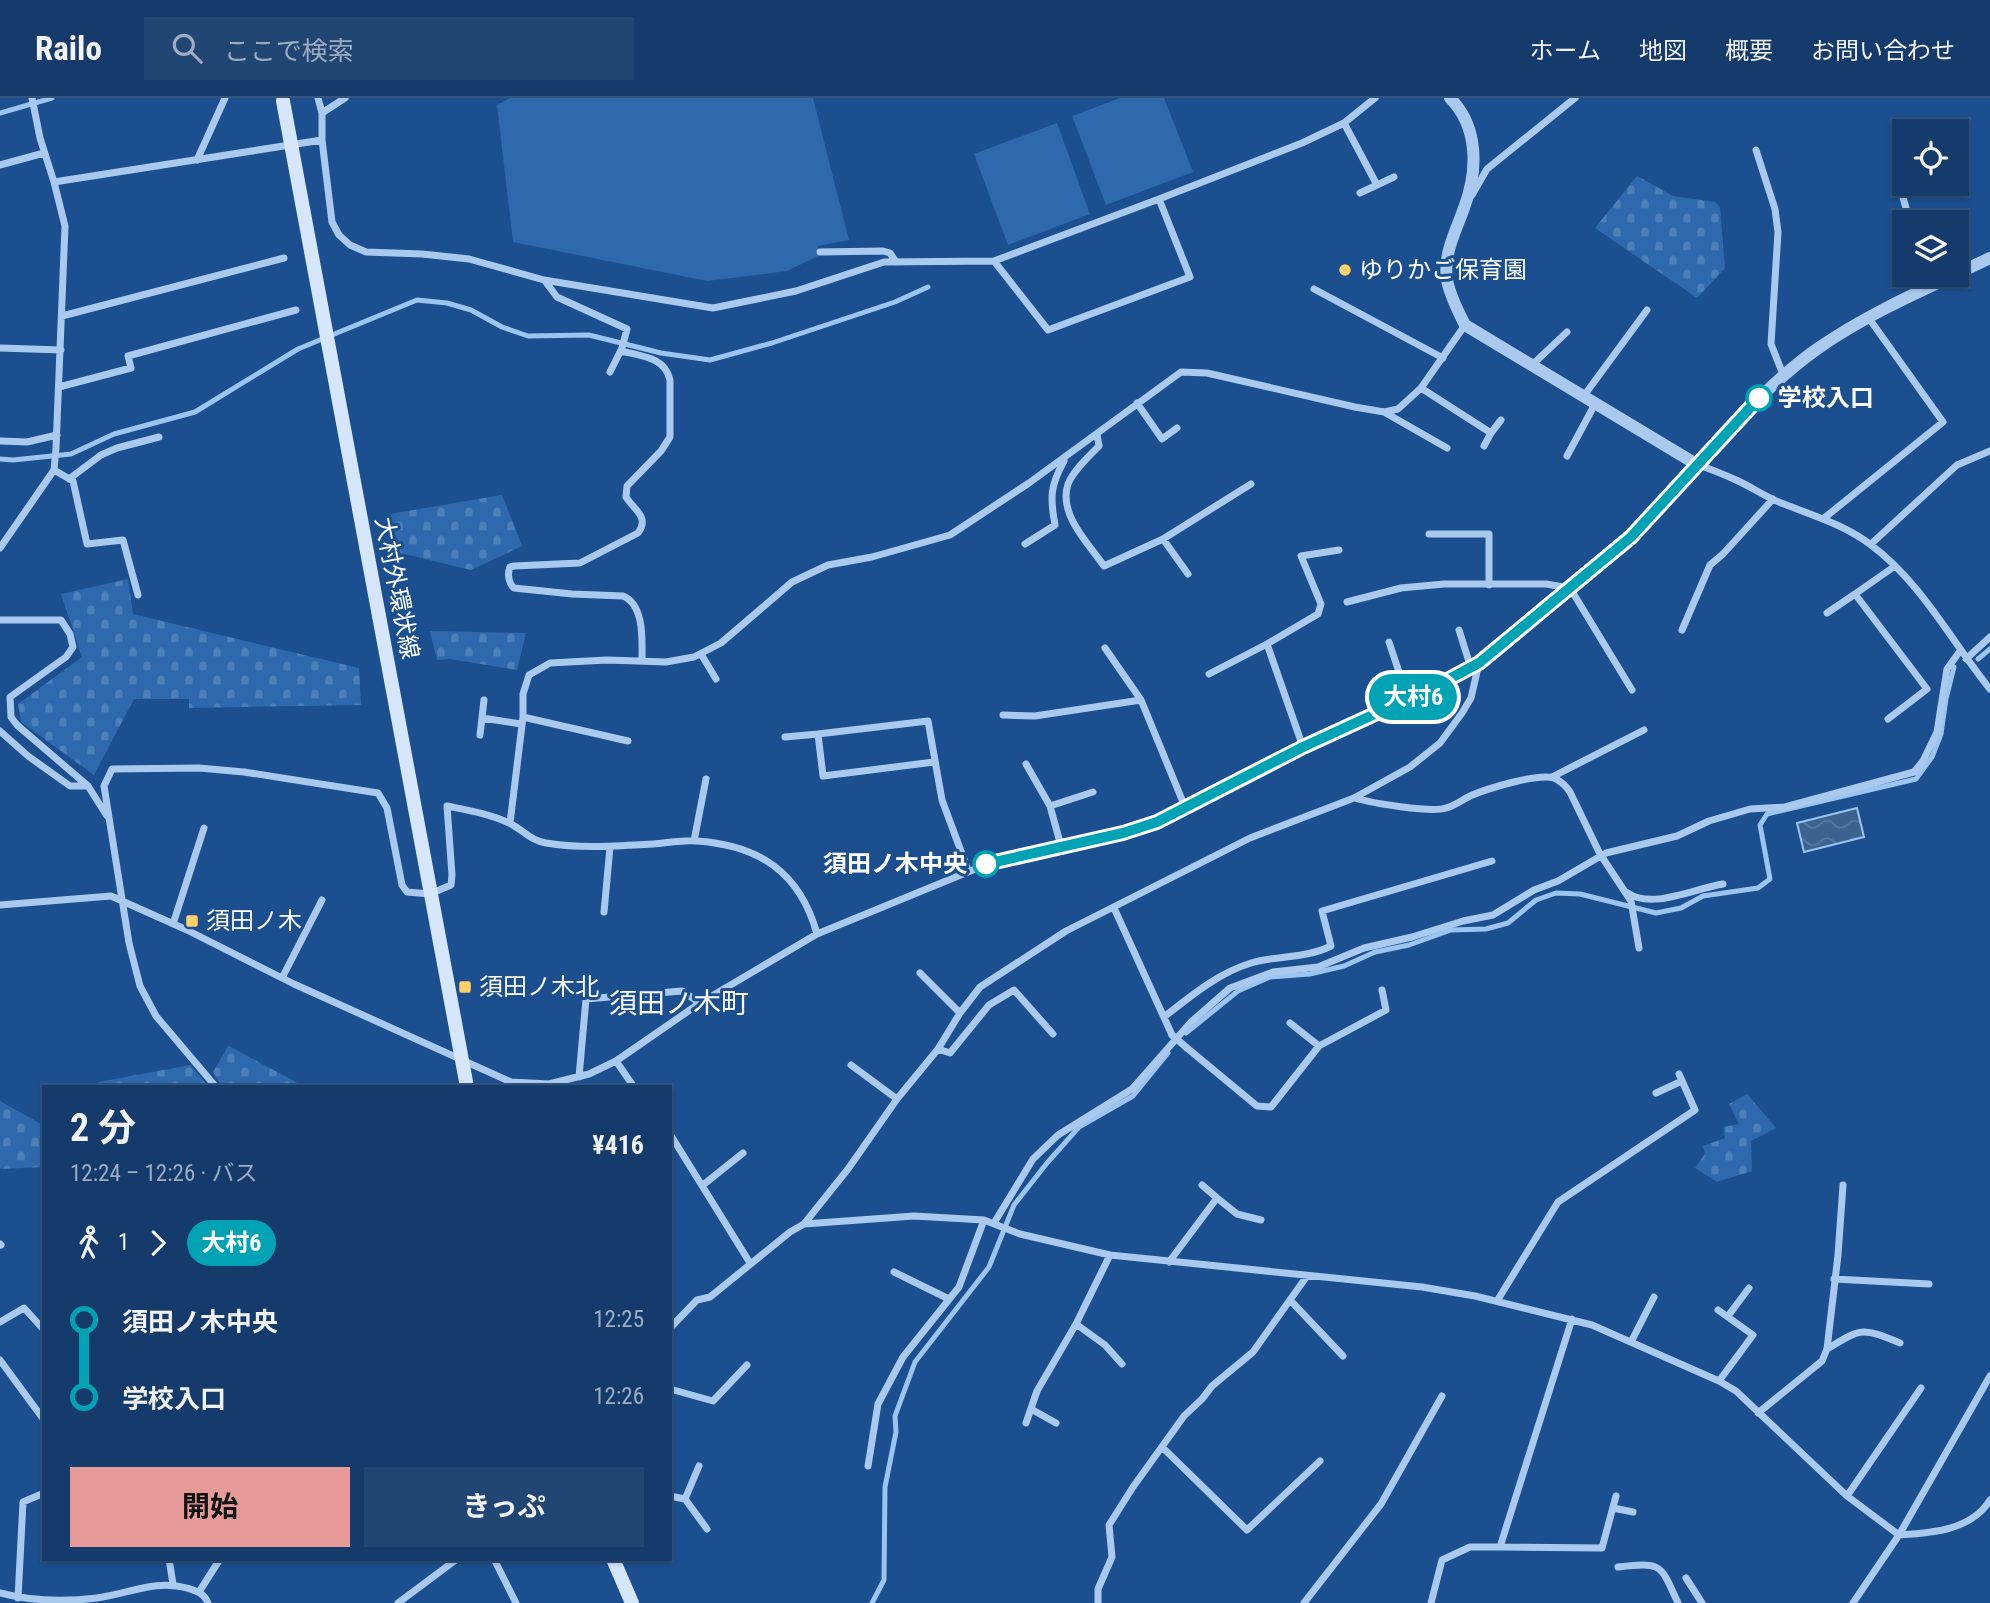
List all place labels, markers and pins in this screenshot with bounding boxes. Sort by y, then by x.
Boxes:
place label: ゆりかご保育園 [1359,256,1527,284]
marker: ゆりかご保育園 [1337,262,1353,278]
place label: 学校入口 [1778,384,1874,412]
marker: 学校入口 [1746,385,1772,411]
place label: 須田ノ木中央 [823,850,967,878]
marker: 須田ノ木中央 [973,851,999,877]
place label: 須田ノ木 [206,907,302,935]
marker: 須田ノ木 [184,913,200,929]
place label: 須田ノ木北 [479,973,599,1001]
marker: 須田ノ木北 [457,979,473,995]

